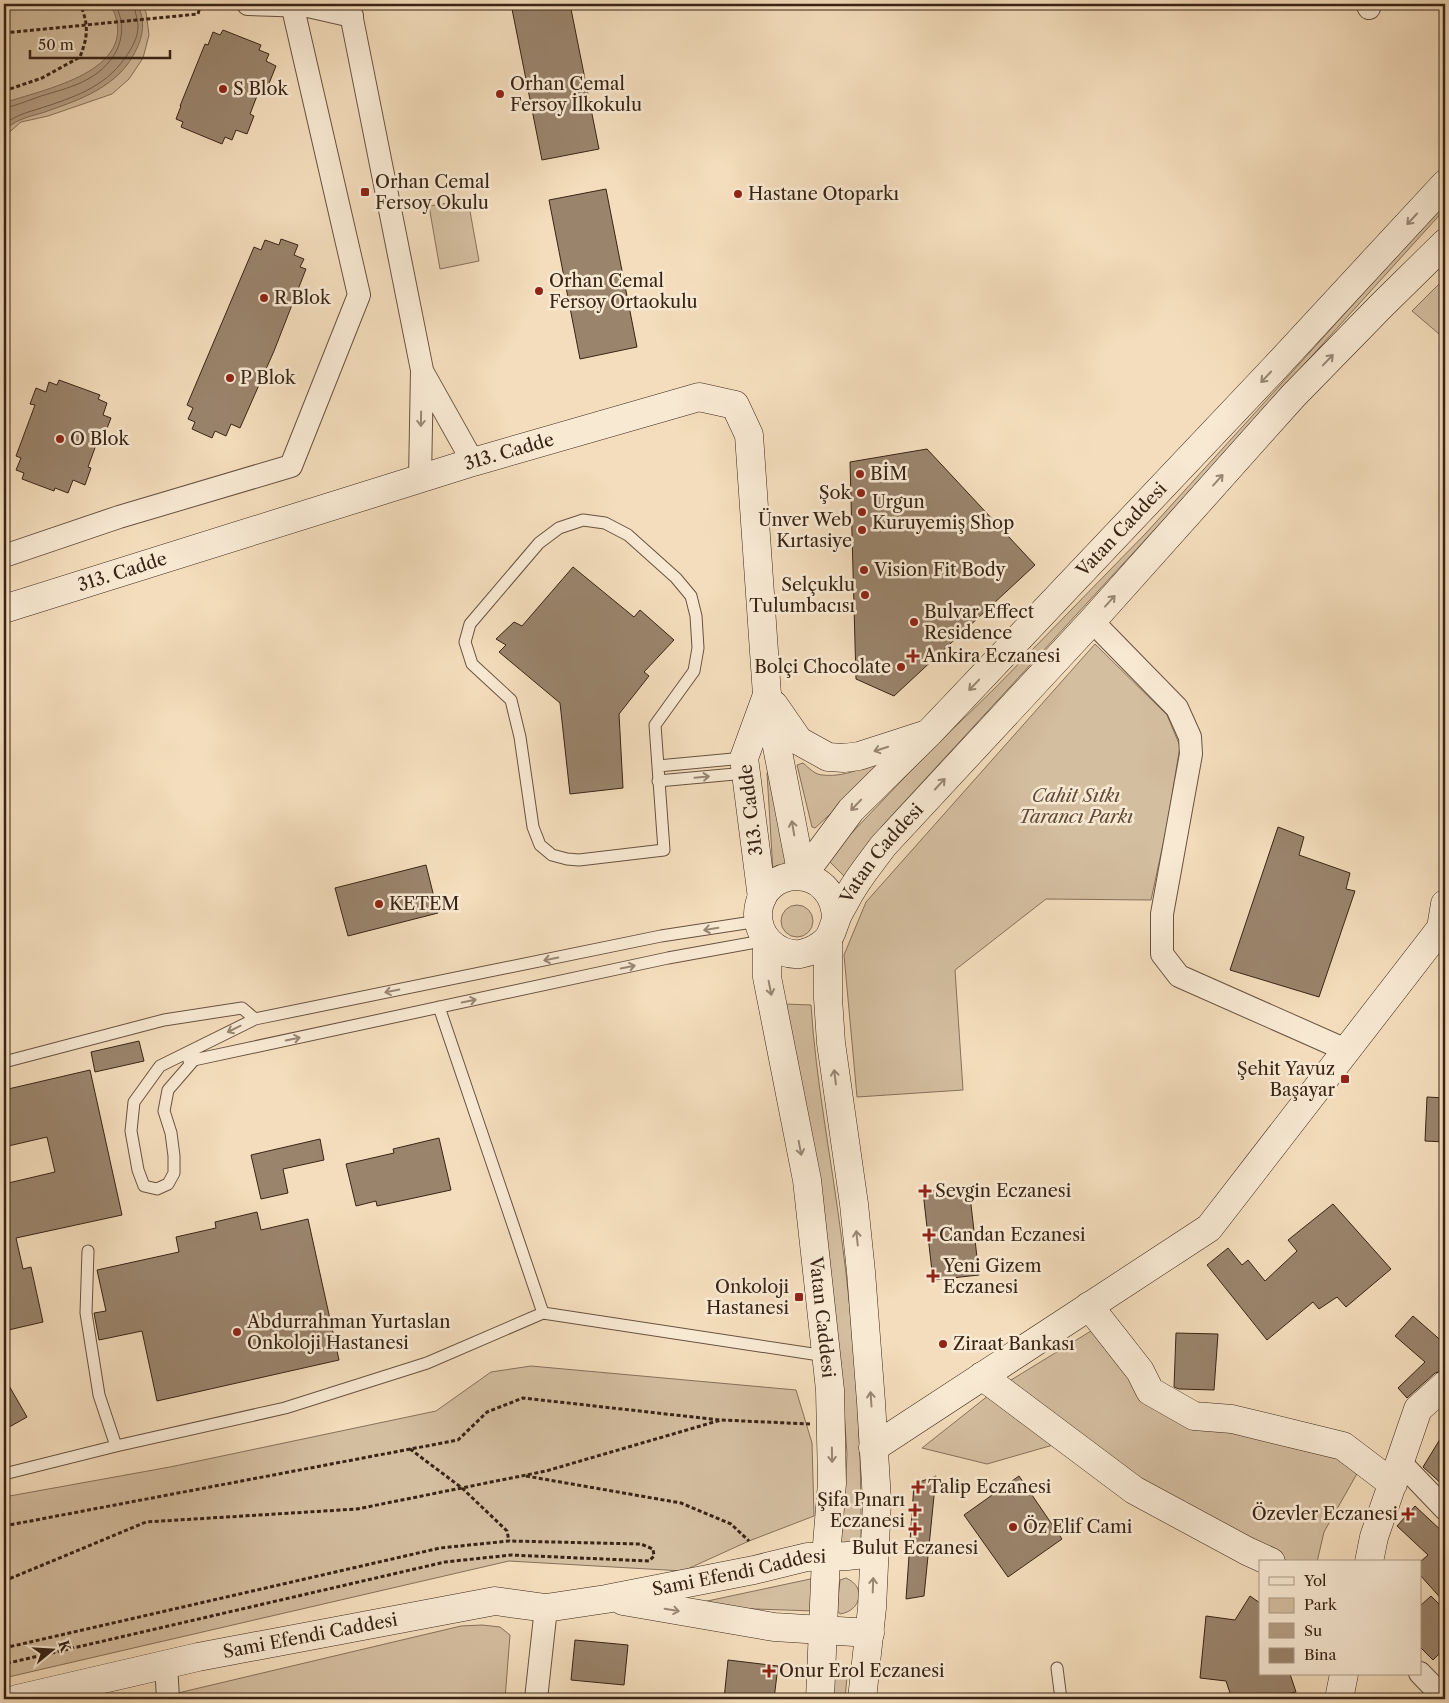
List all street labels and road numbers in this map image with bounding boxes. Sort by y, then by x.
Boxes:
street label: 313. Cadde [461,428,556,475]
street label: Vatan Caddesi [1071,478,1172,582]
street label: 313. Cadde [75,548,170,596]
street label: 313. Cadde [734,763,768,857]
street label: Vatan Caddesi [835,798,928,908]
street label: Vatan Caddesi [804,1255,840,1379]
street label: Sami Efendi Caddesi [650,1546,827,1601]
street label: Sami Efendi Caddesi [221,1609,400,1663]

